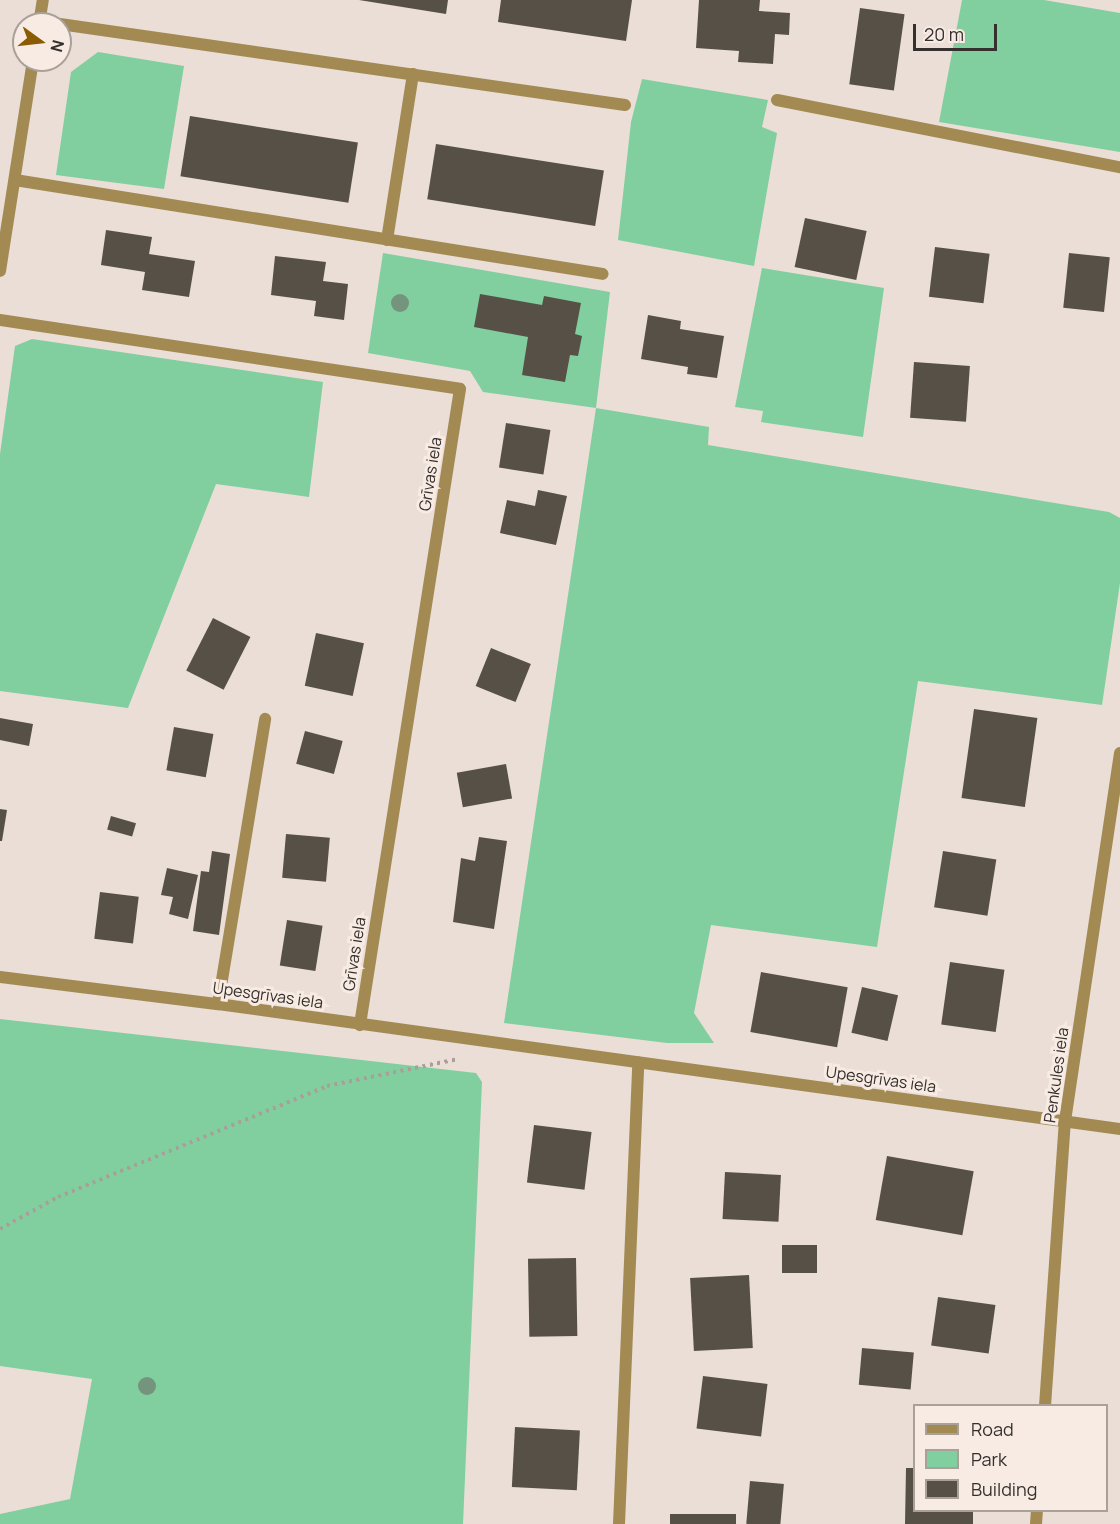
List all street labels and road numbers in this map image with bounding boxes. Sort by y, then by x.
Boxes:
street label: Grīvas iela [415,436,445,512]
street label: Grīvas iela [339,916,369,992]
street label: Upesgrīvas iela [212,978,324,1012]
street label: Penkules iela [1040,1026,1072,1124]
street label: Upesgrīvas iela [825,1062,937,1096]

